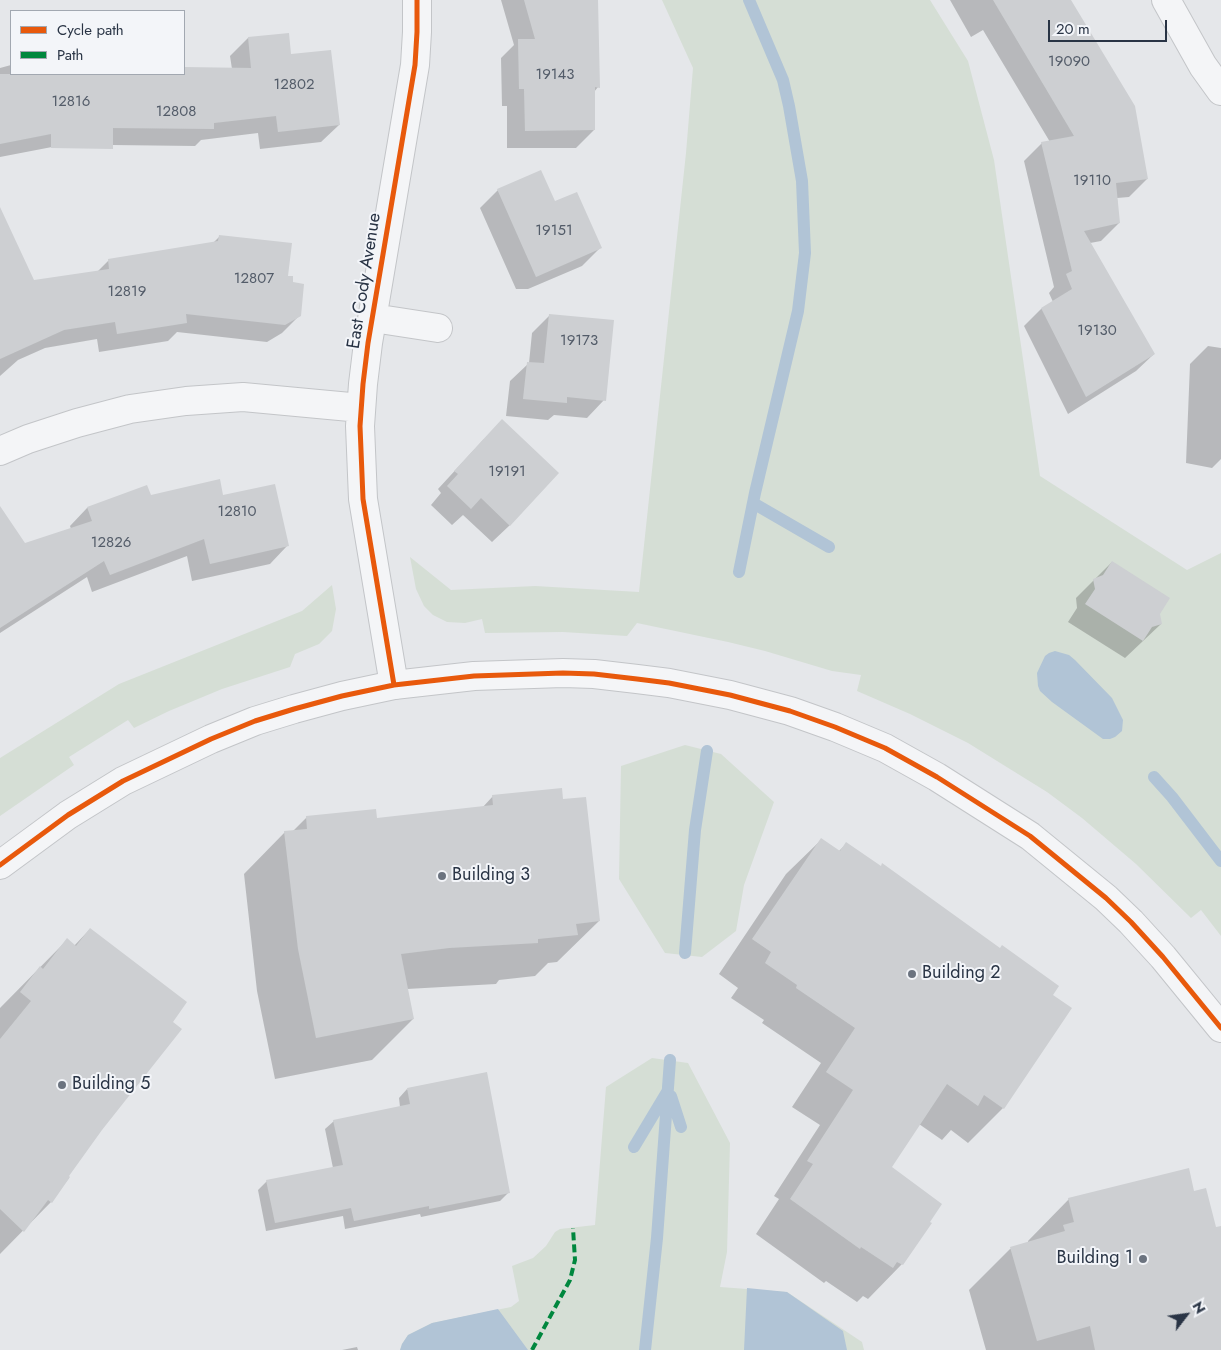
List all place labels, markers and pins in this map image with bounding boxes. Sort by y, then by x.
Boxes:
place label: Building 3 [452,865,530,887]
marker: Building 3 [436,870,448,882]
place label: Building 2 [922,963,1001,985]
marker: Building 2 [906,968,918,980]
place label: Building 5 [72,1074,151,1096]
marker: Building 5 [56,1079,68,1091]
place label: Building 1 [1057,1248,1133,1270]
marker: Building 1 [1137,1253,1149,1265]

